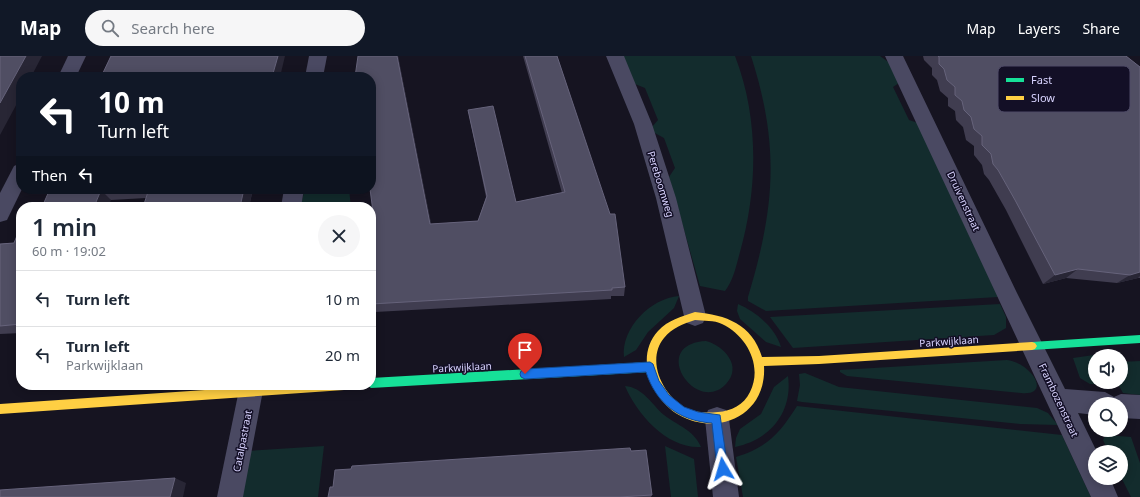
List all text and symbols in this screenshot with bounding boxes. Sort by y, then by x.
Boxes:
search box [85,10,365,46]
text: Map [20,15,61,41]
icon: search [99,17,121,39]
text: Search here [131,18,215,38]
text: Map [967,19,996,38]
text: Layers [1018,19,1060,38]
text: Share [1082,19,1120,38]
legend [998,66,1130,112]
text: Fast [1031,72,1052,87]
text: 10 m [98,83,165,121]
icon: left [32,88,84,140]
text: Slow [1031,90,1055,105]
text: Turn left [98,119,169,143]
street label: Pereboomweg [644,149,678,219]
icon: left [75,164,97,186]
text: Then [32,165,67,185]
street label: Druivenstraat [944,169,984,233]
text: 1 min [32,210,97,243]
button: close [318,215,360,257]
text: 60 m · 19:02 [32,242,106,260]
icon: left [32,288,54,310]
text: Turn left [66,289,130,309]
text: 10 m [325,289,360,309]
street label: Parkwijklaan [919,332,979,350]
pin [508,333,542,374]
text: Turn left [66,336,130,356]
icon: arrive [514,339,536,361]
icon: left [32,344,54,366]
text: 20 m [325,345,360,365]
map controls [1088,349,1128,485]
button: sound [1088,349,1128,389]
text: Parkwijklaan [66,356,143,374]
street label: Parkwijklaan [432,358,492,376]
street label: Frambozenstraat [1036,361,1082,439]
button: search [1088,397,1128,437]
street label: Catalpastraat [229,409,255,473]
button: layers [1088,445,1128,485]
position arrow [702,448,744,490]

